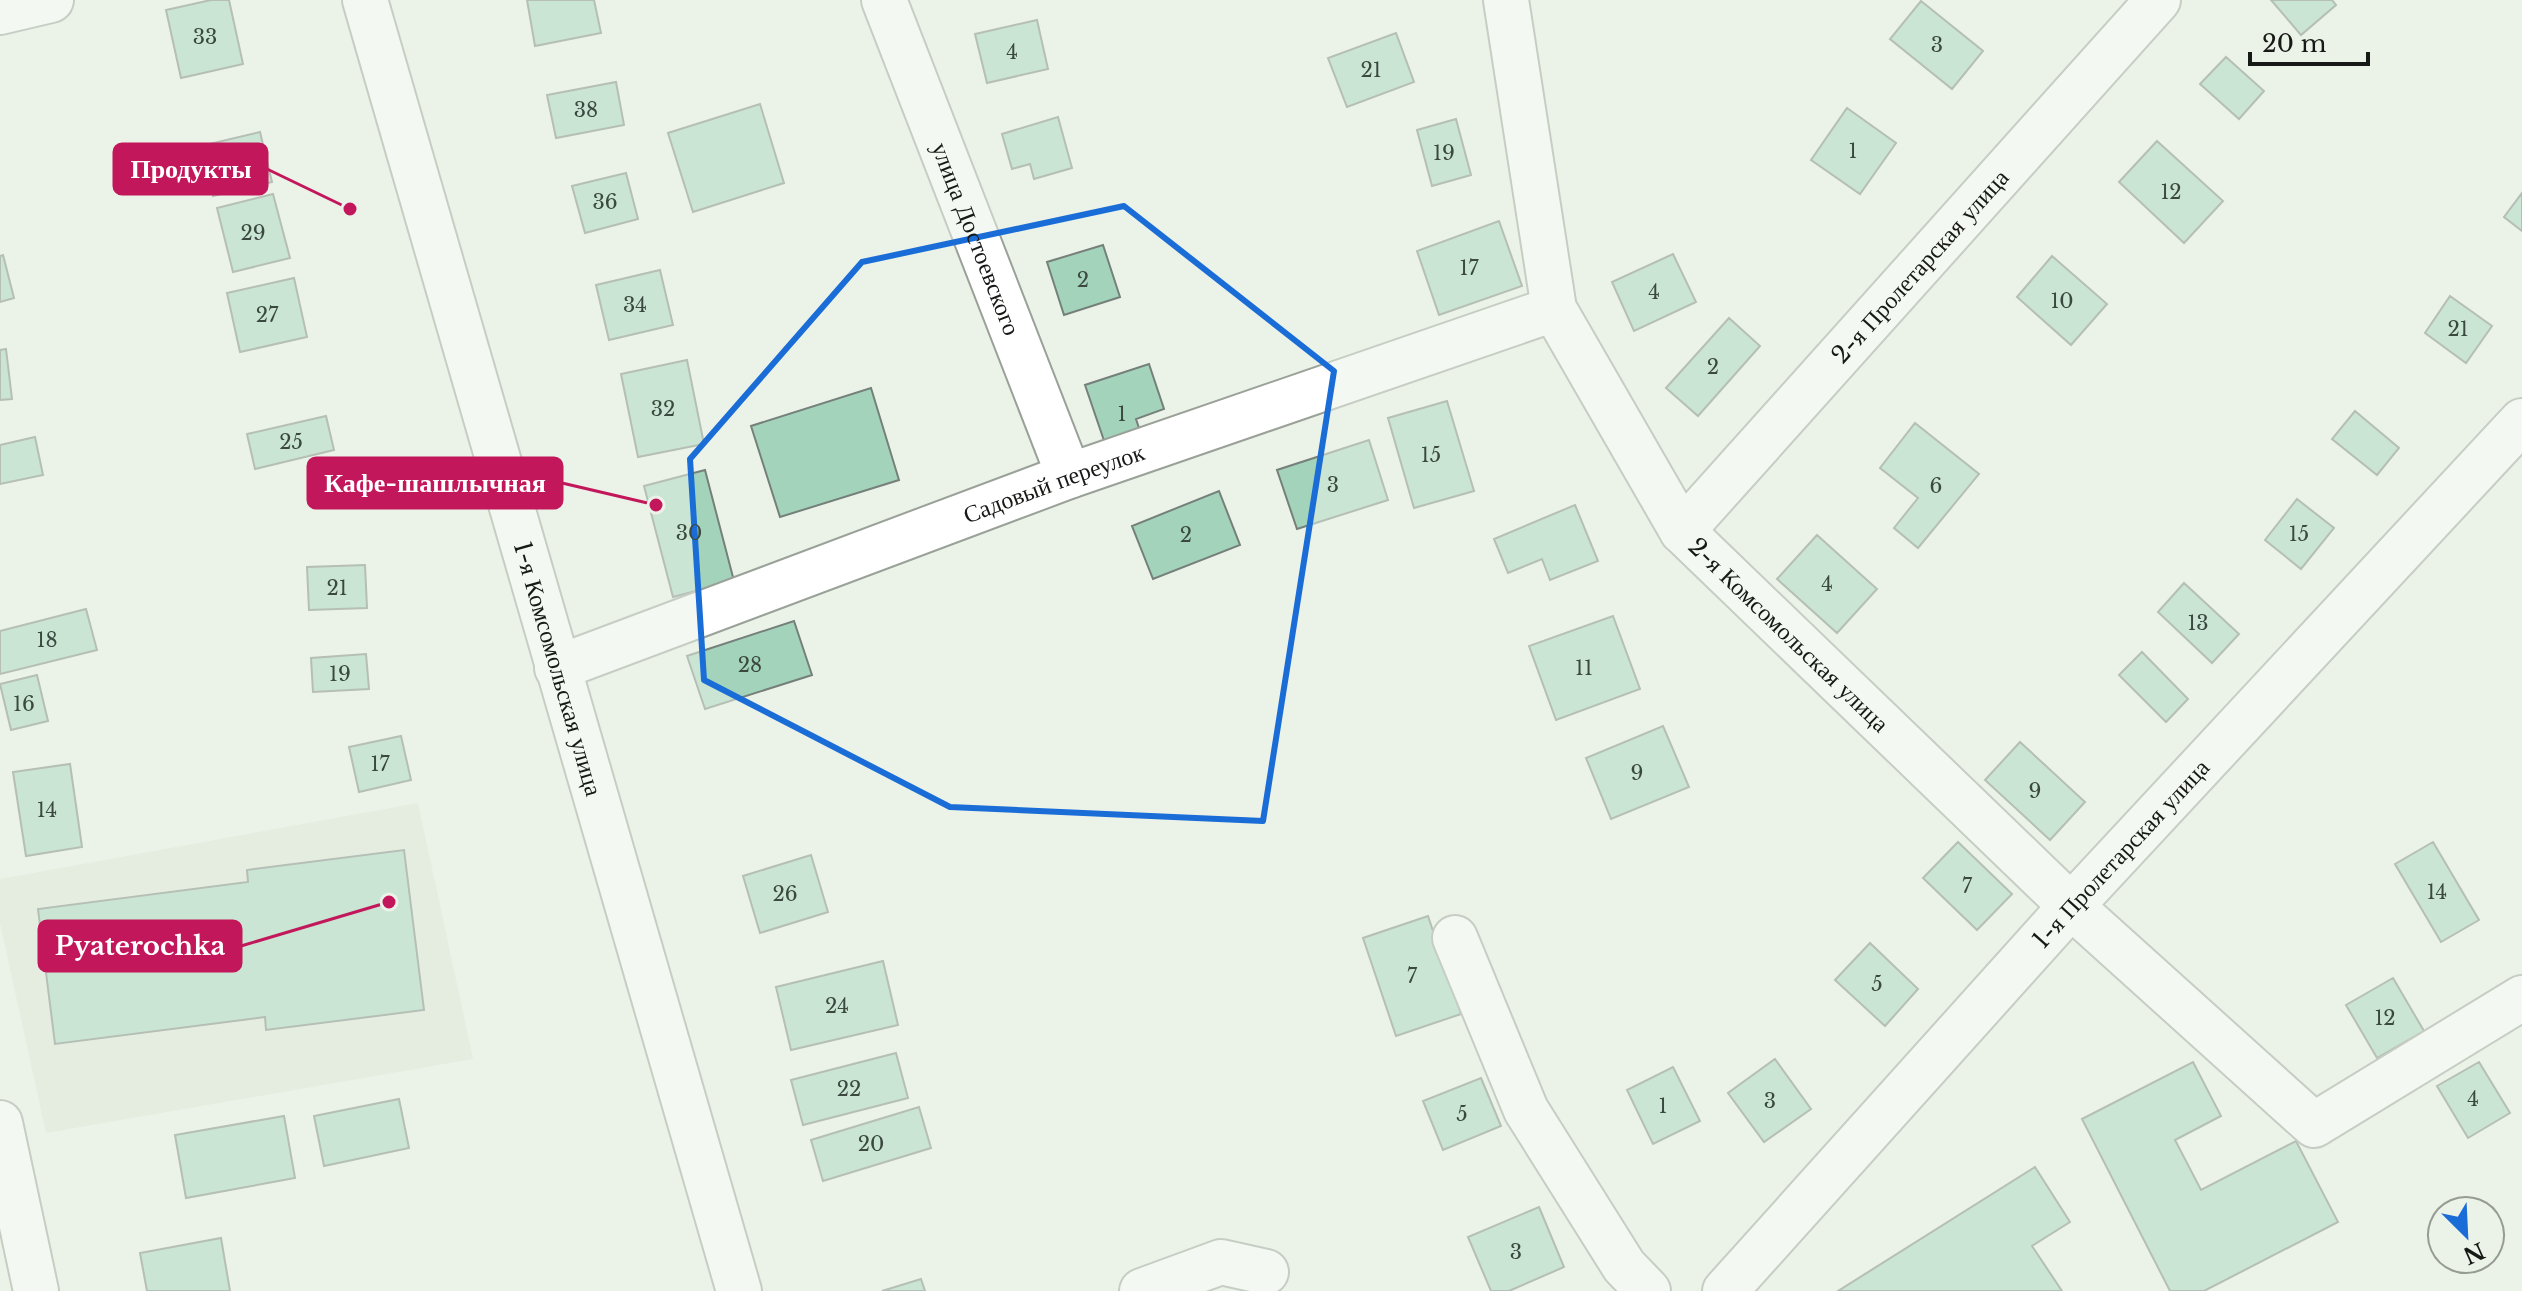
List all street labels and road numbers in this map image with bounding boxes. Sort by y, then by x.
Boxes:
street label: улица Достоевского [926,138,1027,339]
street label: 2-я Пролетарская улица [1825,163,2014,369]
street label: Садовый переулок [959,437,1148,529]
street label: 2-я Комсомольская улица [1683,531,1896,738]
street label: 1-я Комсомольская улица [508,538,609,799]
street label: 1-я Пролетарская улица [2026,753,2215,954]

